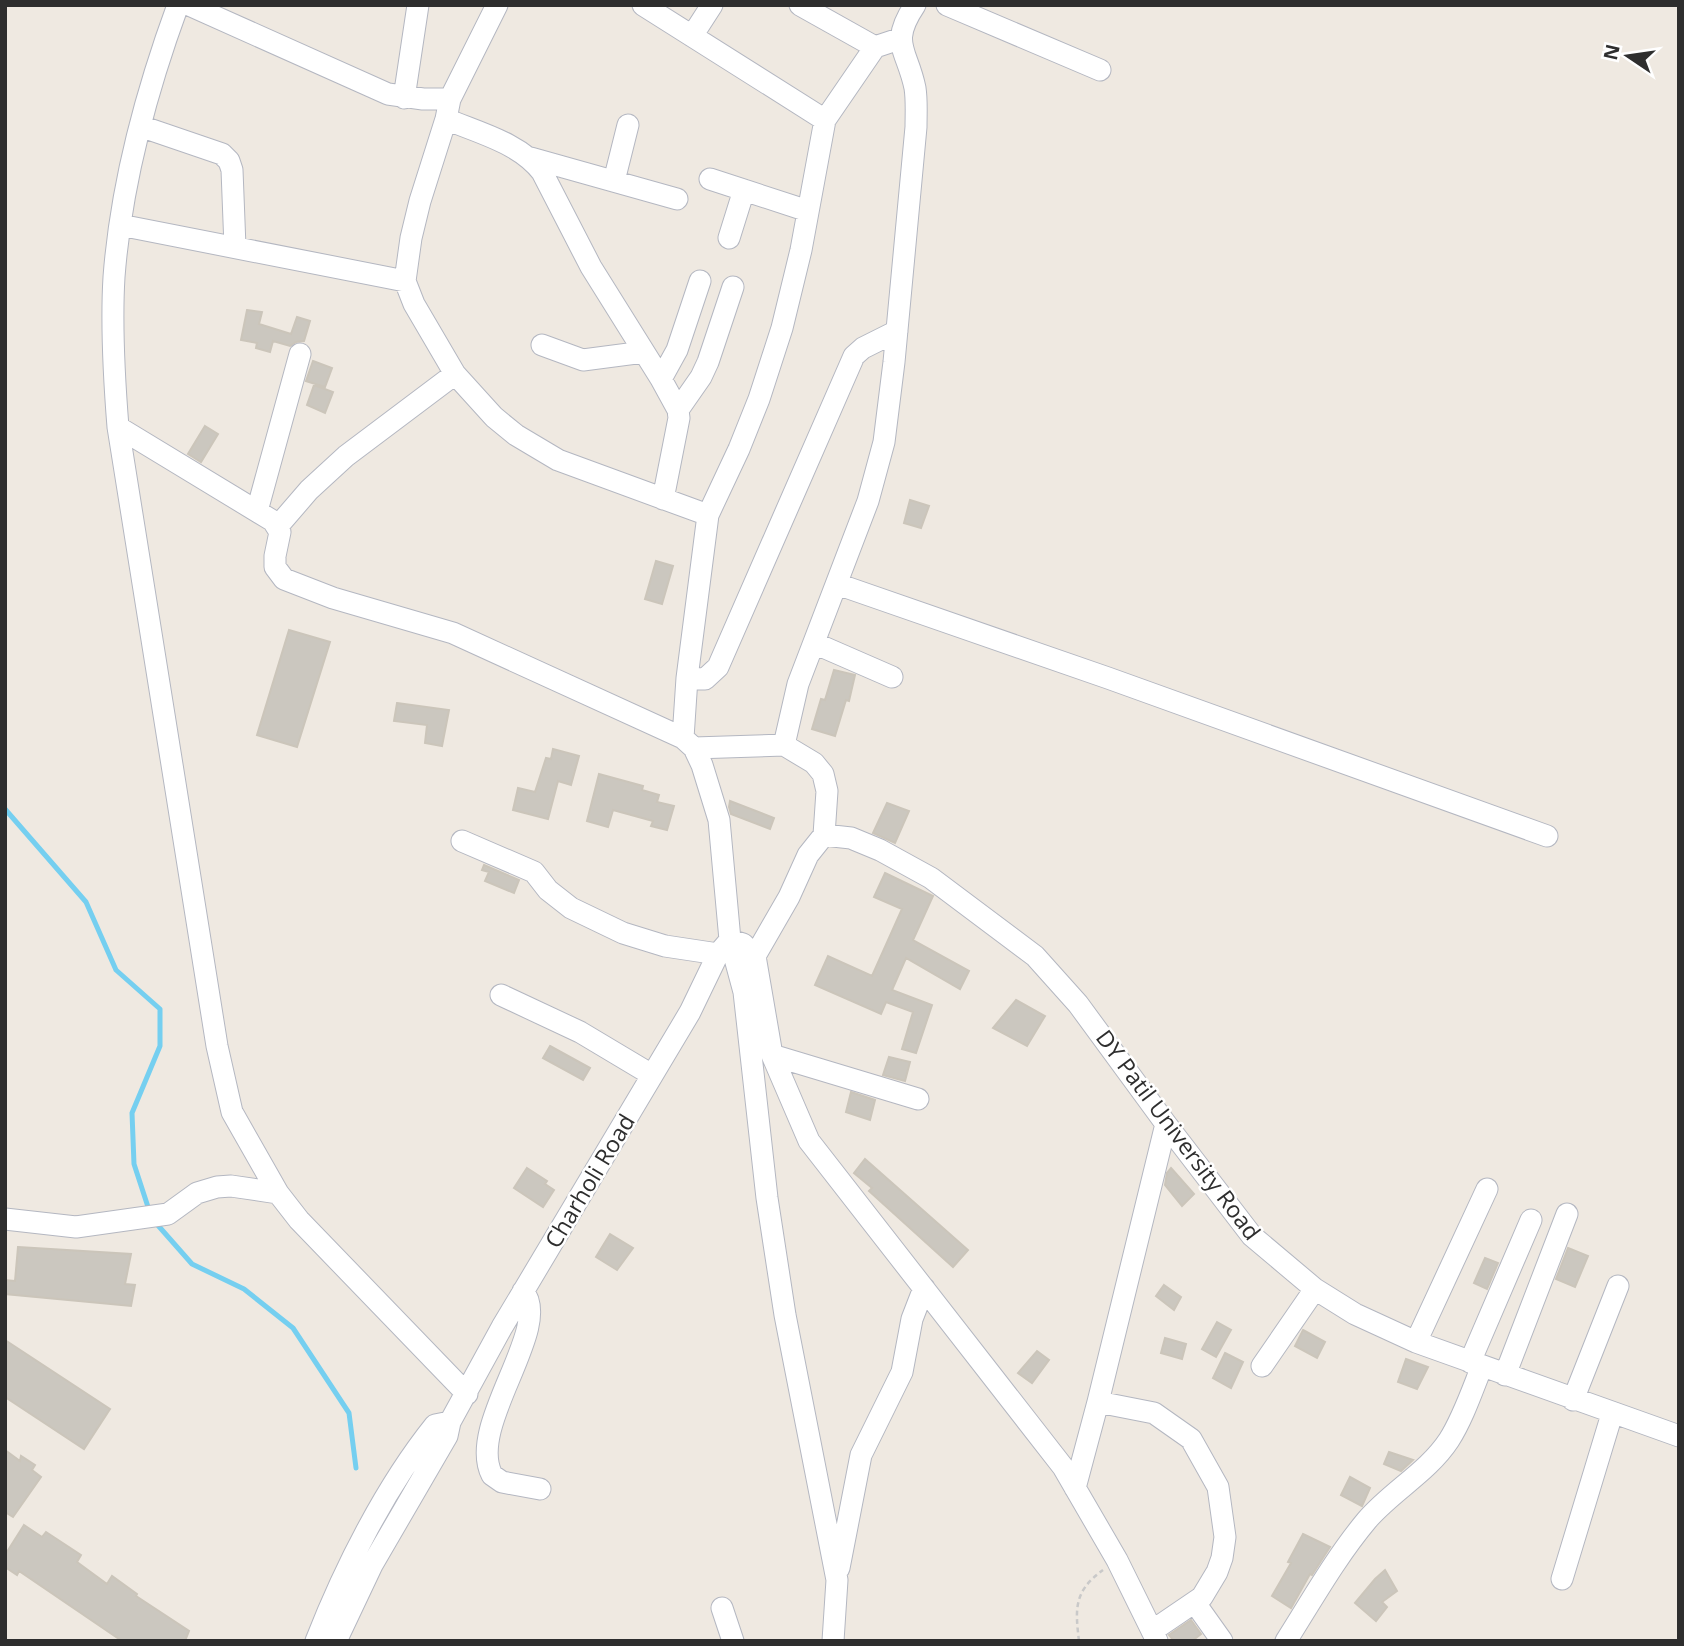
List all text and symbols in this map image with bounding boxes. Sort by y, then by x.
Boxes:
north arrow [1593,21,1663,91]
text: N [1597,42,1626,63]
street label: DY Patil University Road [1089,1023,1269,1246]
street label: Charholi Road [536,1107,642,1254]

